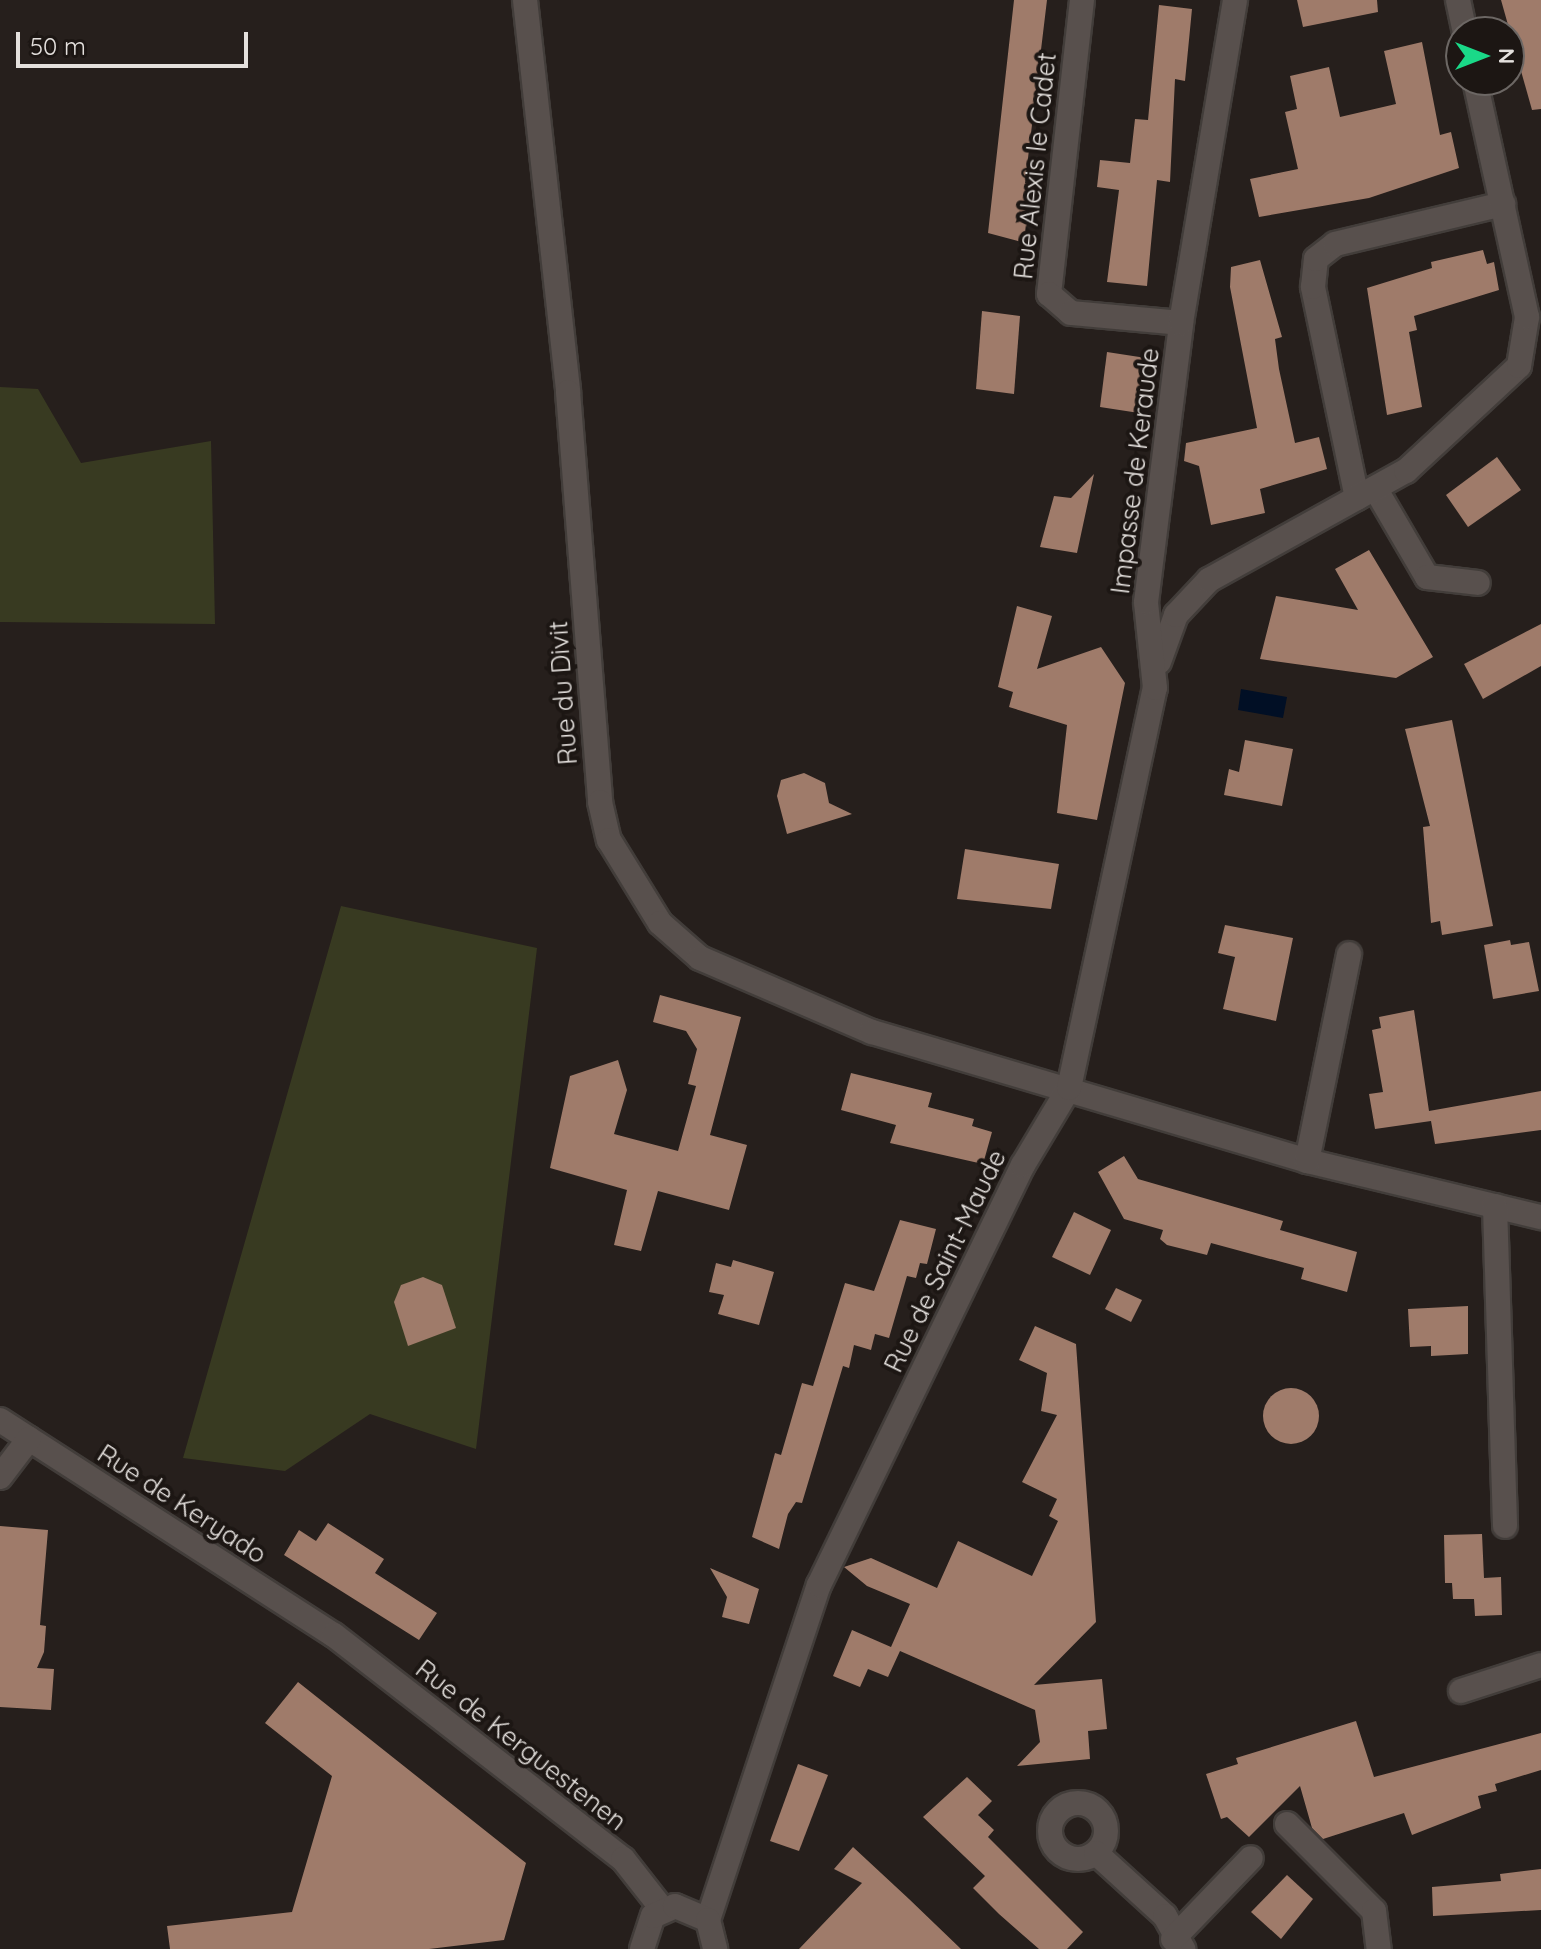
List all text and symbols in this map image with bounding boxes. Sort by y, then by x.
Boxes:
scale bar [20,16,252,66]
north arrow [1445,16,1525,96]
text: 50 m [30,31,86,61]
text: N [1493,48,1521,64]
street label: Rue Alexis le Cadet [1008,51,1062,281]
street label: Impasse de Keraude [1104,346,1166,596]
street label: Rue du Divit [542,620,584,766]
street label: Rue de Saint-Maude [878,1145,1012,1377]
street label: Rue de Keryado [92,1438,272,1570]
street label: Rue de Kerguestenen [410,1653,632,1837]

